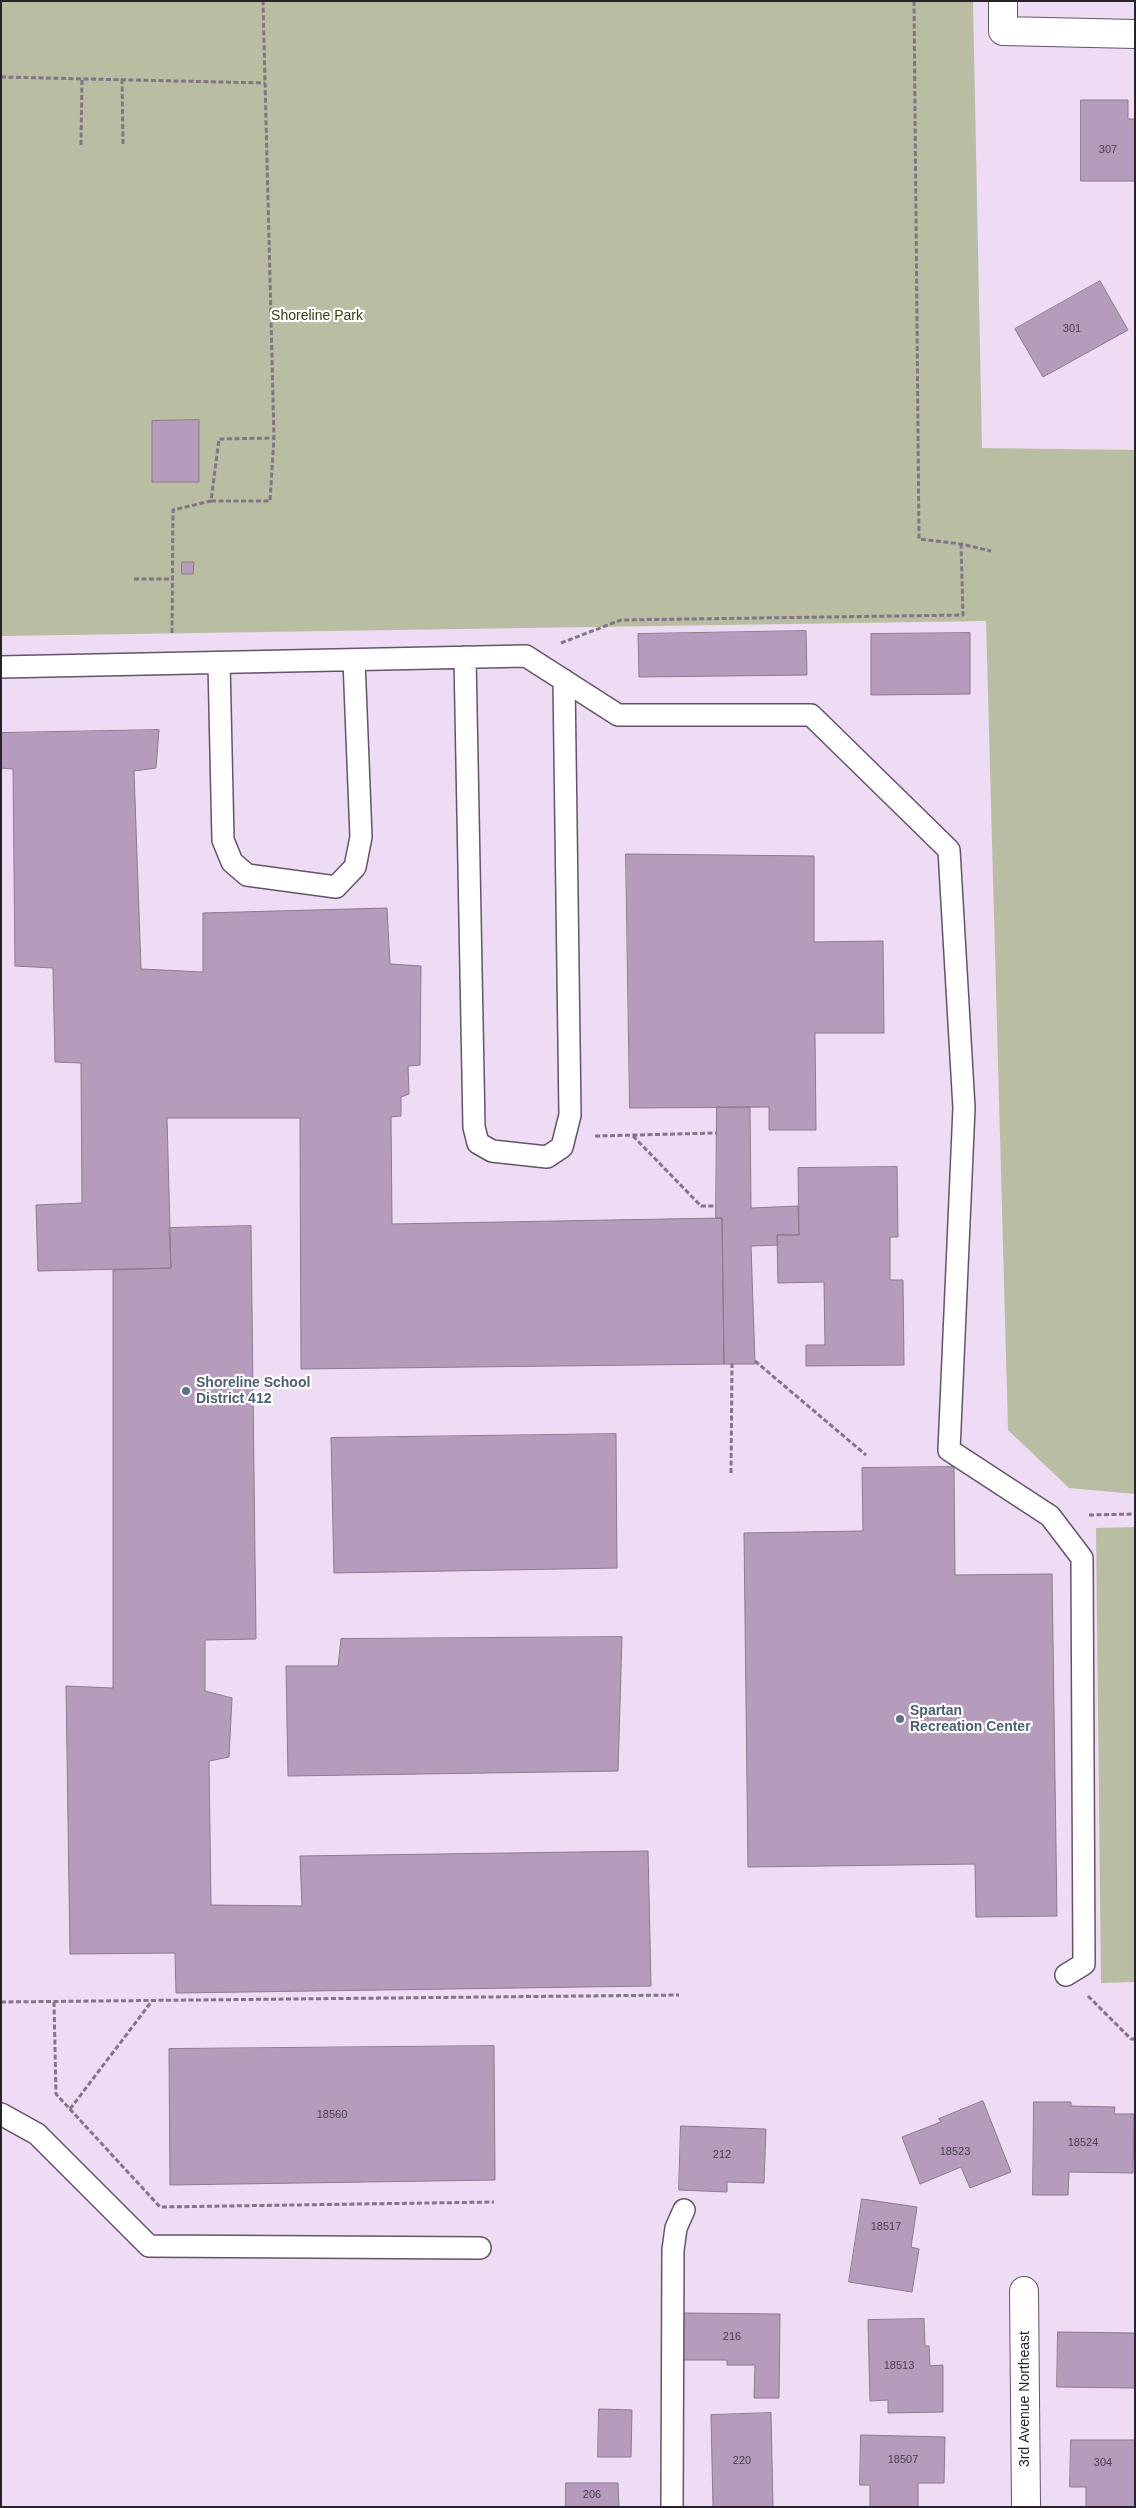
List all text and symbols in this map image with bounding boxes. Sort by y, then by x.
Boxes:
house number: 307 [1099,143,1117,157]
park label: Shoreline Park [271,308,363,324]
house number: 301 [1063,322,1081,336]
place label: Shoreline School District 412 [196,1375,310,1408]
marker: Shoreline School District 412 [180,1385,192,1397]
place label: Spartan Recreation Center [910,1703,1031,1735]
marker: Spartan Recreation Center [894,1713,906,1725]
house number: 18560 [317,2108,347,2122]
house number: 18524 [1068,2136,1098,2150]
house number: 18523 [940,2145,970,2159]
house number: 212 [713,2148,731,2162]
house number: 18517 [871,2220,901,2234]
house number: 216 [723,2330,741,2344]
street label: 3rd Avenue Northeast [1017,2331,1033,2467]
house number: 18513 [884,2359,914,2373]
house number: 18507 [888,2453,918,2467]
house number: 220 [733,2454,751,2468]
house number: 304 [1094,2456,1112,2470]
house number: 206 [583,2488,601,2502]

